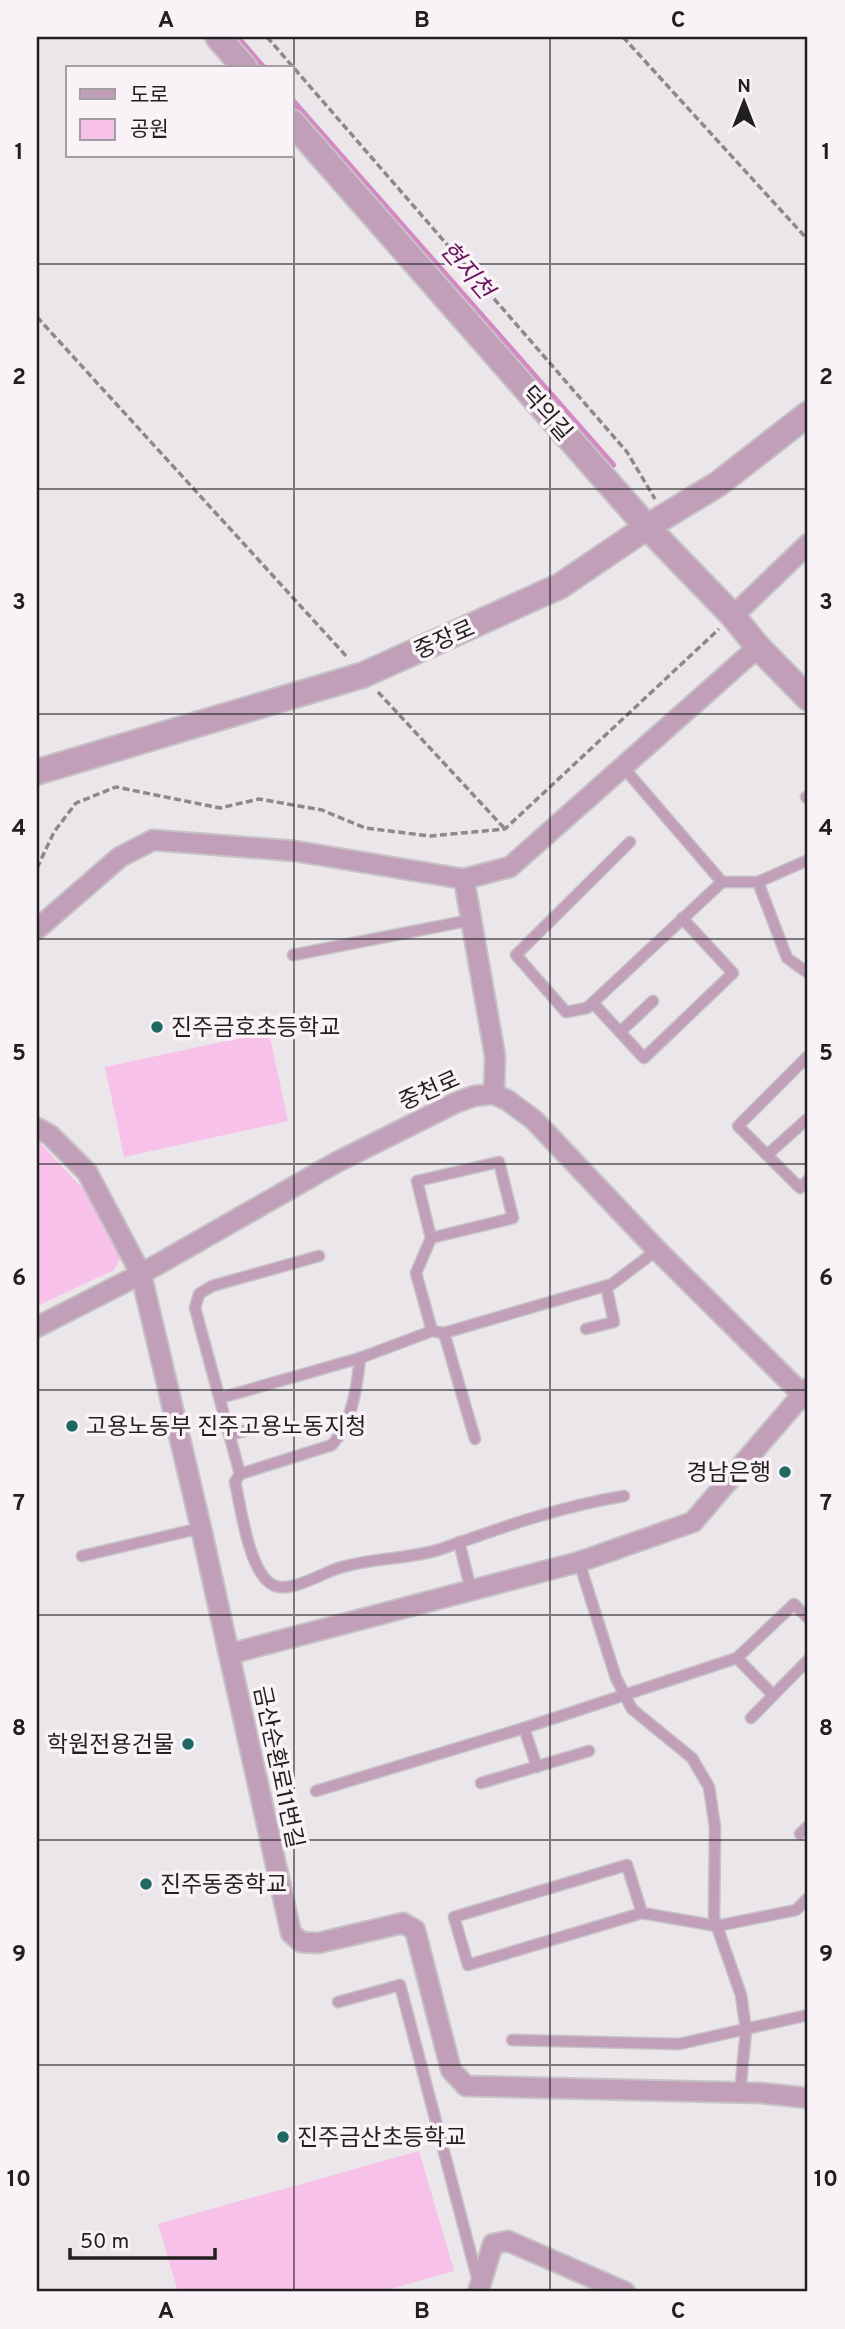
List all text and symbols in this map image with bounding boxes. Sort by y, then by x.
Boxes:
text: A [158,7,174,36]
text: B [414,7,430,36]
text: C [671,7,685,36]
legend [66,66,294,158]
north arrow [708,66,778,136]
text: N [737,75,751,99]
text: 도로 [130,83,169,110]
text: 공원 [130,117,169,144]
text: 1 [14,139,24,168]
text: 1 [821,139,831,168]
water label: 현지천 [432,236,500,308]
text: 2 [12,364,26,393]
text: 2 [819,364,833,393]
street label: 덕의길 [513,381,577,448]
text: 3 [12,589,26,618]
text: 3 [819,589,833,618]
street label: 중장로 [410,615,480,667]
text: 4 [12,815,26,844]
text: 4 [819,815,833,844]
place label: 진주금호초등학교 [171,1015,340,1044]
marker: 진주금호초등학교 [149,1019,165,1035]
text: 5 [12,1040,26,1069]
text: 5 [819,1040,833,1069]
street label: 중천로 [395,1066,465,1118]
text: 6 [12,1265,26,1294]
text: 6 [819,1265,833,1294]
place label: 고용노동부 진주고용노동지청 [86,1414,367,1443]
marker: 고용노동부 진주고용노동지청 [64,1418,80,1434]
place label: 경남은행 [686,1460,771,1489]
marker: 경남은행 [777,1464,793,1480]
text: 7 [13,1490,25,1519]
text: 7 [820,1490,832,1519]
street label: 금산순환로11번길 [245,1684,308,1851]
text: 8 [12,1715,26,1744]
text: 8 [819,1715,833,1744]
place label: 학원전용건물 [47,1732,174,1761]
marker: 학원전용건물 [180,1736,196,1752]
place label: 진주동중학교 [160,1872,287,1901]
marker: 진주동중학교 [138,1876,154,1892]
text: 9 [12,1941,26,1970]
text: 9 [819,1941,833,1970]
place label: 진주금산초등학교 [297,2125,466,2154]
marker: 진주금산초등학교 [275,2129,291,2145]
text: 10 [7,2166,31,2195]
text: 10 [814,2166,838,2195]
scale bar [70,2217,215,2261]
text: 50 m [80,2229,129,2256]
text: A [158,2298,174,2327]
text: B [414,2298,430,2327]
text: C [671,2298,685,2327]

